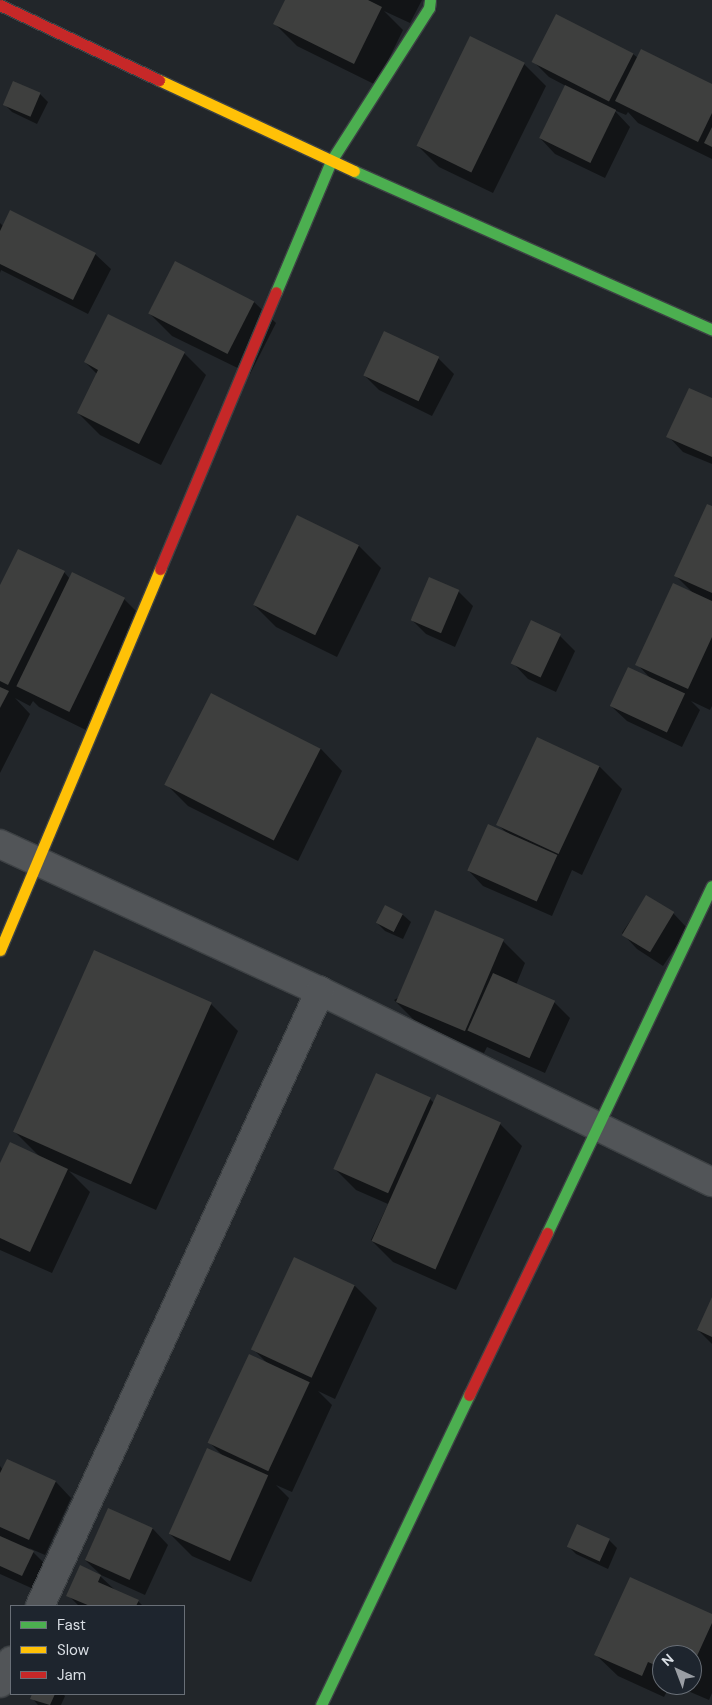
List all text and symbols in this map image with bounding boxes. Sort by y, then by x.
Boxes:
legend [10,1605,185,1695]
text: Fast [57,1615,86,1635]
text: Slow [57,1640,89,1660]
north arrow [652,1645,702,1695]
text: N [658,1650,677,1670]
text: Jam [57,1665,86,1685]

